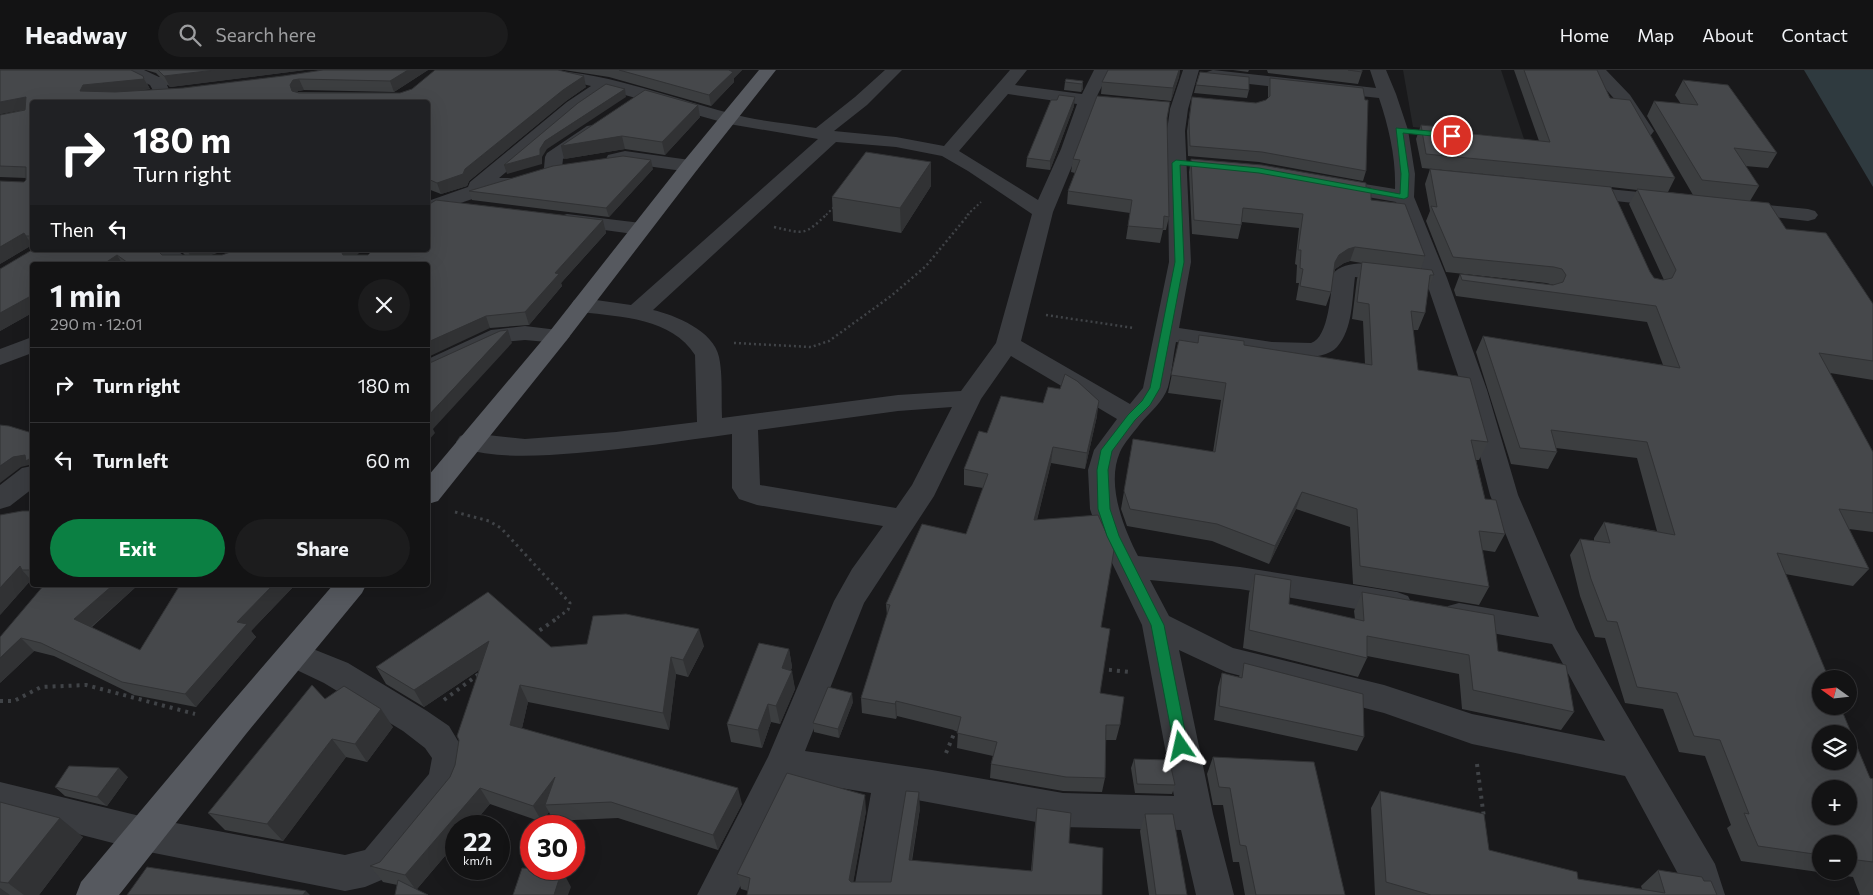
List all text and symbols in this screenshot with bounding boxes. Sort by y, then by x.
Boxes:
search box [158,12,508,57]
text: Headway [25,20,128,49]
icon: search [176,21,204,49]
text: Search here [216,23,316,46]
text: Home [1560,24,1609,46]
text: Map [1637,24,1674,46]
text: About [1702,24,1754,46]
text: Contact [1782,24,1848,46]
pin [1431,115,1473,157]
text: 180 m [133,117,231,160]
icon: right [50,120,115,185]
icon: arrive [1438,122,1466,150]
text: Turn right [133,160,231,187]
icon: left [104,215,132,243]
text: Then [50,218,94,241]
text: 1 min [50,276,121,313]
button: close [358,279,410,331]
text: 290 m · 12:01 [50,314,143,333]
icon: right [50,371,78,399]
text: Turn right [93,374,180,397]
text: 180 m [358,374,410,397]
icon: left [50,446,78,474]
text: Turn left [93,449,168,472]
text: 60 m [366,449,410,472]
button: Exit [50,519,225,577]
button: Share [235,519,410,577]
north arrow [1812,670,1858,715]
map controls [1812,670,1857,880]
position arrow [1154,719,1206,771]
button: layers [1812,725,1857,770]
button: + [1812,780,1857,825]
speed limit sign: 30 [520,815,585,880]
text: 22 [463,826,492,856]
button: − [1812,835,1857,880]
text: km/h [463,853,492,867]

